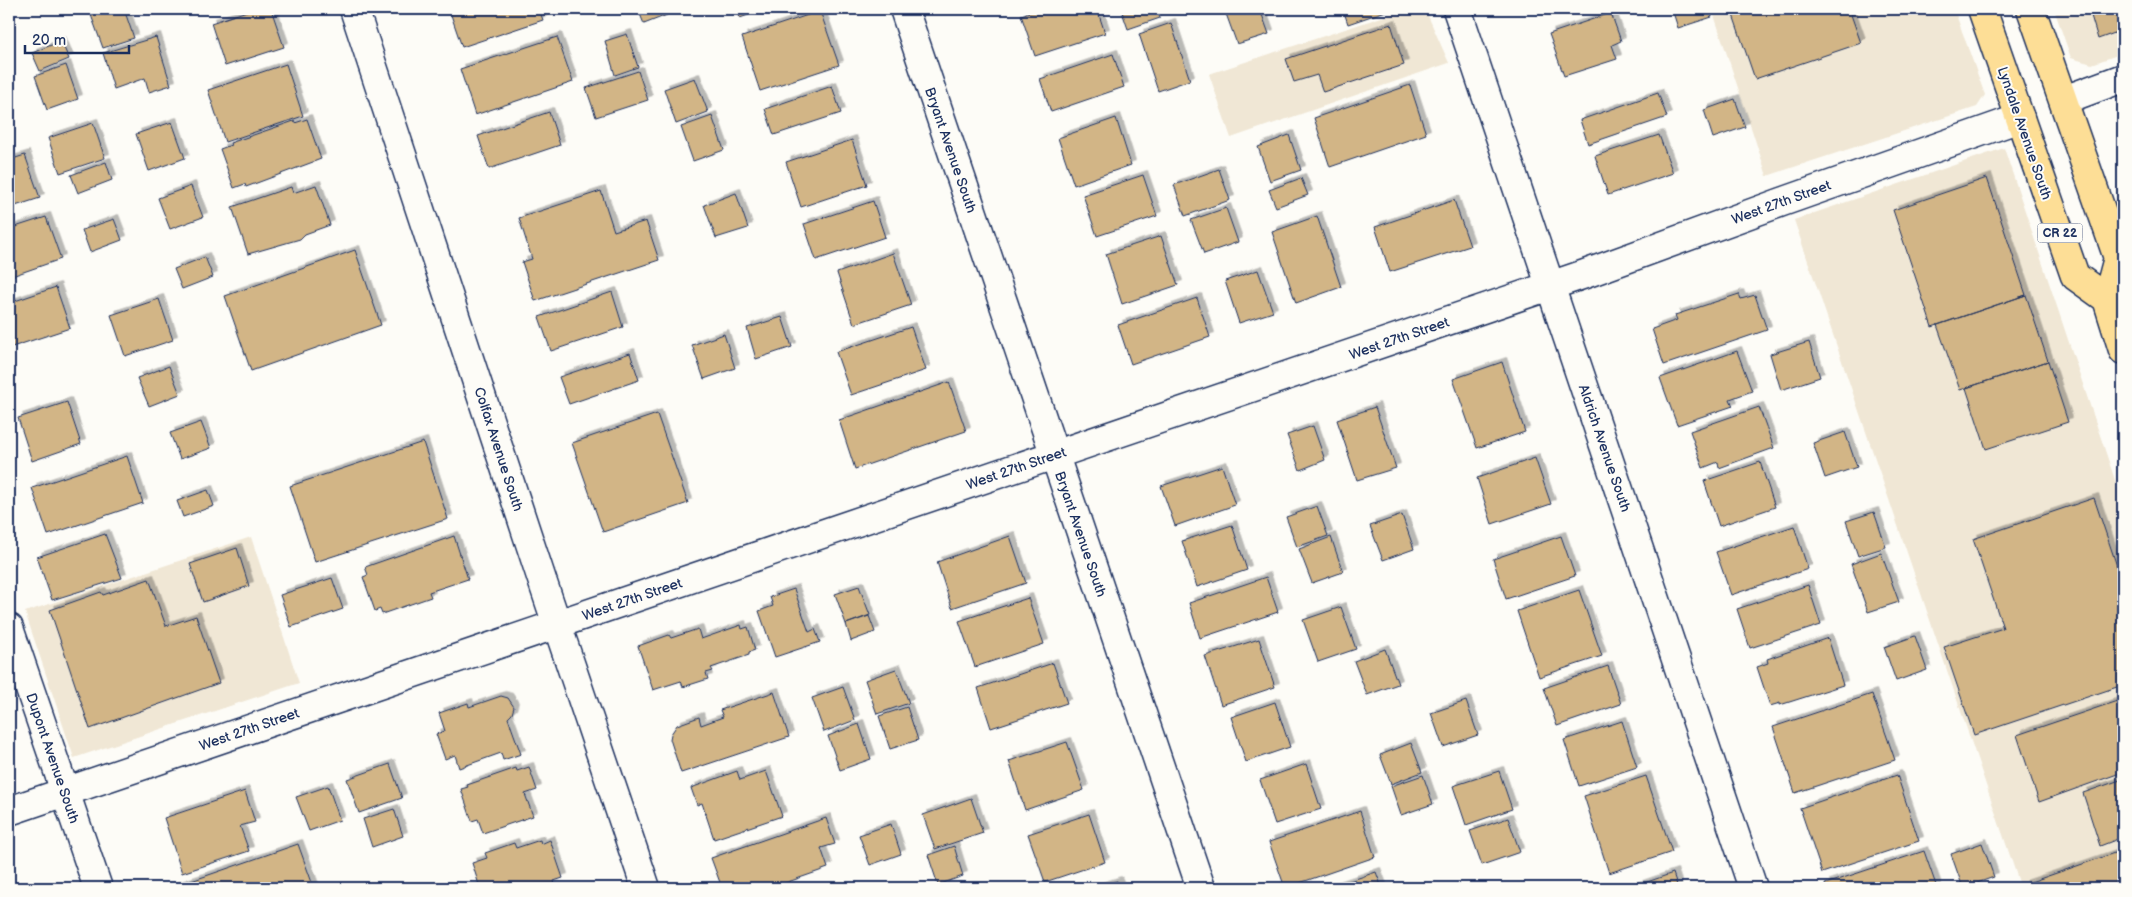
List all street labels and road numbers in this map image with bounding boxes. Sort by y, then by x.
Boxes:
street label: Lyndale Avenue South [1994,65,2055,202]
street label: Bryant Avenue South [921,85,980,215]
street label: West 27th Street [1729,176,1834,228]
road number: CR 22 [2038,224,2082,242]
street label: West 27th Street [1347,313,1452,364]
street label: Aldrich Avenue South [1575,382,1634,514]
street label: Colfax Avenue South [470,385,527,514]
street label: West 27th Street [964,443,1069,494]
street label: Bryant Avenue South [1051,469,1110,599]
street label: West 27th Street [580,574,685,625]
street label: Dupont Avenue South [22,691,83,826]
street label: West 27th Street [197,704,302,755]

